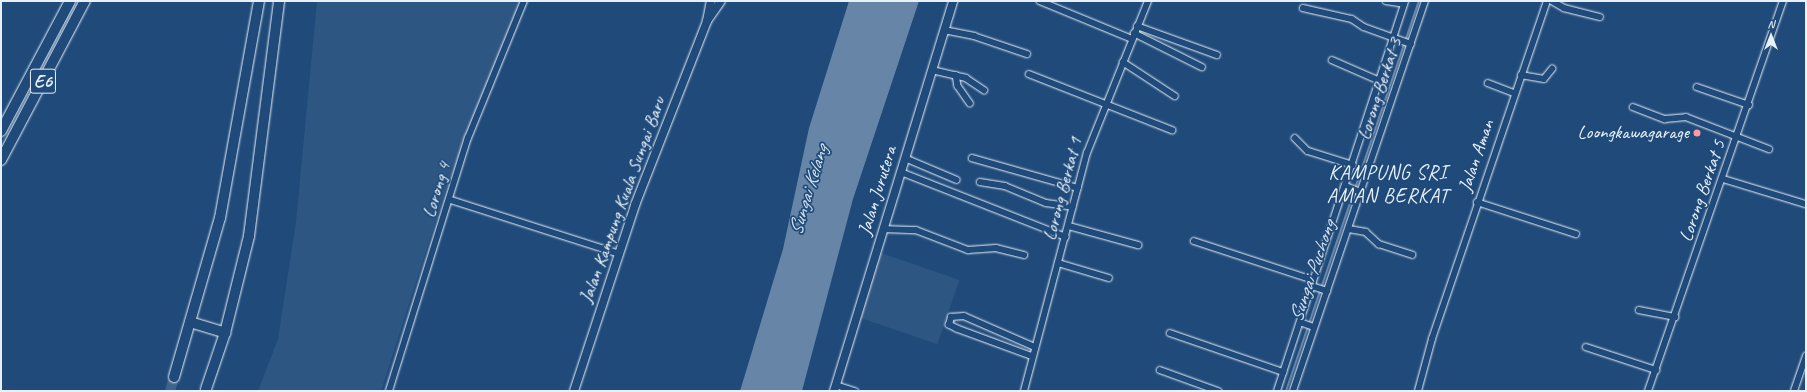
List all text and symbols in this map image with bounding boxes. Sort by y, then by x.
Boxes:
north arrow [1751,16,1791,56]
text: N [1768,17,1774,31]
street label: Lorong Berkat 3 [1353,35,1407,143]
road number: E6 [29,65,57,97]
street label: Jalan Kampung Kuala Sungai Baru [575,94,671,306]
street label: Jalan Aman [1454,117,1500,195]
place label: Loongkawagarage [1577,122,1689,144]
marker: Loongkawagarage [1692,128,1702,138]
street label: Lorong Berkat 1 [1038,135,1088,243]
street label: Lorong Berkat 5 [1675,138,1731,244]
water label: Sungai Kelang [783,142,833,238]
street label: Jalan Jurutera [854,144,902,238]
street label: Lorong 4 [418,160,456,220]
district label: KAMPUNG SRI AMAN BERKAT [1327,161,1449,208]
water label: Sungai Puchong [1284,218,1340,324]

